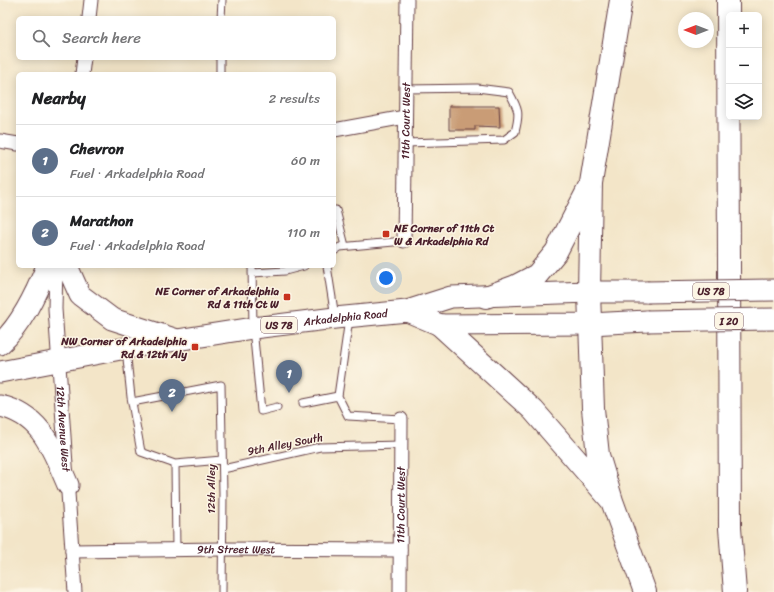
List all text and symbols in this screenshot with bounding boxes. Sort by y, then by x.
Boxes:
north arrow [678,12,714,48]
map controls [726,12,762,120]
button: + [726,12,762,48]
search box [16,16,336,60]
text: Search here [62,25,141,51]
icon: search [30,27,52,49]
button: − [726,48,762,84]
street label: 11th Court West [396,82,416,160]
text: Nearby [32,83,86,113]
button: layers [726,84,762,120]
text: 2 results [269,87,320,110]
text: Chevron [70,136,124,162]
text: 1 [42,149,48,172]
text: 60 m [291,149,320,172]
text: Fuel · Arkadelphia Road [70,162,204,185]
text: Marathon [70,208,133,234]
place label: NE Corner of 11th Ct W & Arkadelphia Rd [393,219,494,251]
text: 2 [41,221,49,244]
text: 110 m [287,221,320,244]
marker: NE Corner of 11th Ct W & Arkadelphia Rd [381,229,391,239]
text: Fuel · Arkadelphia Road [70,234,204,257]
your location [376,268,396,288]
place label: NE Corner of Arkadelphia Rd & 11th Ct W [155,282,279,314]
road number: US 78 [693,283,729,299]
marker: NE Corner of Arkadelphia Rd & 11th Ct W [282,292,292,302]
street label: Arkadelphia Road [302,304,390,332]
road number: I 20 [715,313,743,329]
road number: US 78 [261,317,297,333]
place label: NW Corner of Arkadelphia Rd & 12th Aly [60,332,187,364]
marker: NW Corner of Arkadelphia Rd & 12th Aly [190,342,200,352]
pin: 1 [276,360,302,393]
pin: 2 [159,379,185,412]
street label: 12th Avenue West [50,385,76,473]
street label: 9th Alley South [246,428,325,461]
street label: 12th Alley [202,464,221,514]
street label: 11th Court West [391,466,411,544]
street label: 9th Street West [197,540,275,559]

